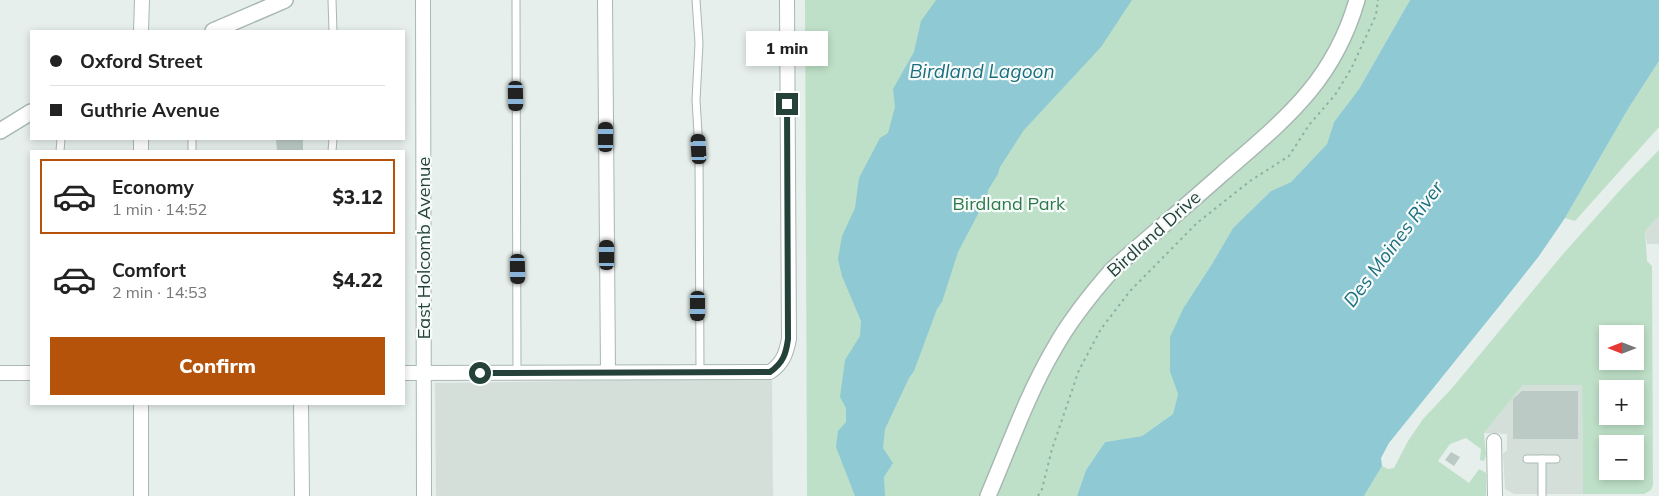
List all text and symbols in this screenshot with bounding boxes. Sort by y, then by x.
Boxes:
callout: 1 min [746,32,828,66]
text: 1 min [766,38,808,58]
text: Oxford Street [80,49,202,73]
water label: Birdland Lagoon [909,59,1055,83]
car [508,81,523,111]
route end [776,93,798,115]
text: Guthrie Avenue [80,98,220,122]
car [598,122,613,152]
car [690,134,707,164]
street label: East Holcomb Avenue [412,157,435,339]
icon: car [52,174,97,219]
text: Economy [112,175,194,199]
water label: Des Moines River [1338,175,1449,312]
text: $3.12 [332,185,383,209]
street label: Birdland Drive [1102,185,1205,282]
park label: Birdland Park [953,192,1066,215]
text: 1 min · 14:52 [112,199,207,219]
car [599,240,614,270]
car [510,254,525,284]
icon: car [52,257,97,302]
text: Comfort [112,258,186,282]
text: $4.22 [332,268,383,292]
text: 2 min · 14:53 [112,282,207,302]
car [690,291,705,321]
north arrow [1599,325,1644,370]
map controls [1599,325,1644,480]
button: Confirm [50,337,385,395]
route start [469,362,491,384]
button: + [1599,380,1644,425]
button: − [1599,435,1644,480]

